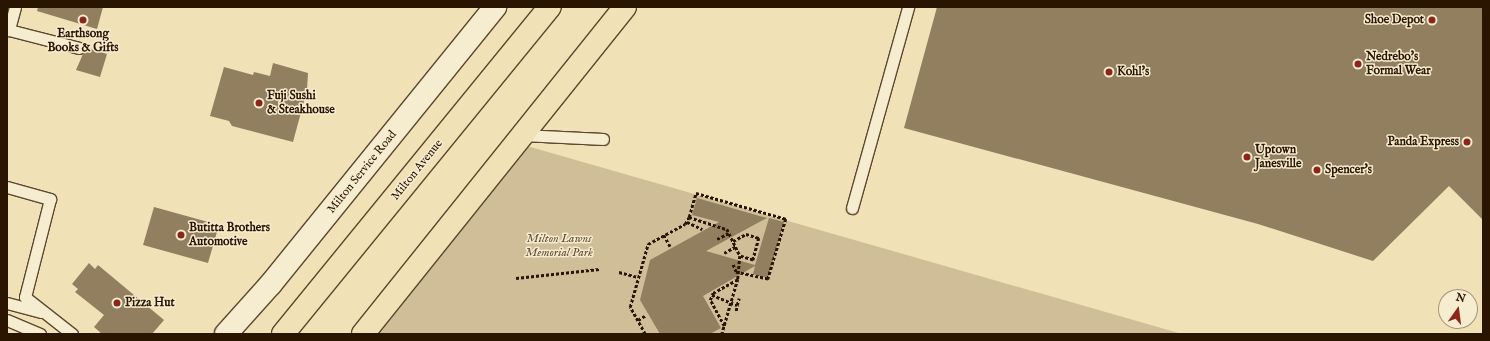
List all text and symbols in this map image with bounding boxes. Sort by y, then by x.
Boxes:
place label: Shoe Depot [1365,13,1424,27]
marker: Earthsong Books & Gifts [78,15,88,25]
marker: Shoe Depot [1427,15,1437,25]
place label: Earthsong Books & Gifts [47,27,119,55]
place label: Nedrebo's Formal Wear [1366,50,1431,78]
marker: Nedrebo's Formal Wear [1353,59,1363,69]
place label: Kohl's [1117,65,1149,79]
marker: Kohl's [1104,67,1114,77]
place label: Fuji Sushi & Steakhouse [267,89,335,117]
marker: Fuji Sushi & Steakhouse [254,98,264,108]
street label: Milton Service Road [324,128,400,216]
place label: Panda Express [1387,135,1459,149]
street label: Milton Avenue [388,137,446,203]
marker: Panda Express [1462,137,1472,147]
place label: Uptown Janesville [1255,143,1301,171]
marker: Uptown Janesville [1242,152,1252,162]
place label: Spencer's [1325,163,1372,177]
marker: Spencer's [1312,165,1322,175]
place label: Butitta Brothers Automotive [189,221,270,249]
marker: Butitta Brothers Automotive [176,230,186,240]
park label: Milton Lawns Memorial Park [525,232,593,260]
north arrow [1438,289,1478,329]
text: N [1454,290,1467,306]
place label: Pizza Hut [125,296,175,310]
marker: Pizza Hut [112,298,122,308]

